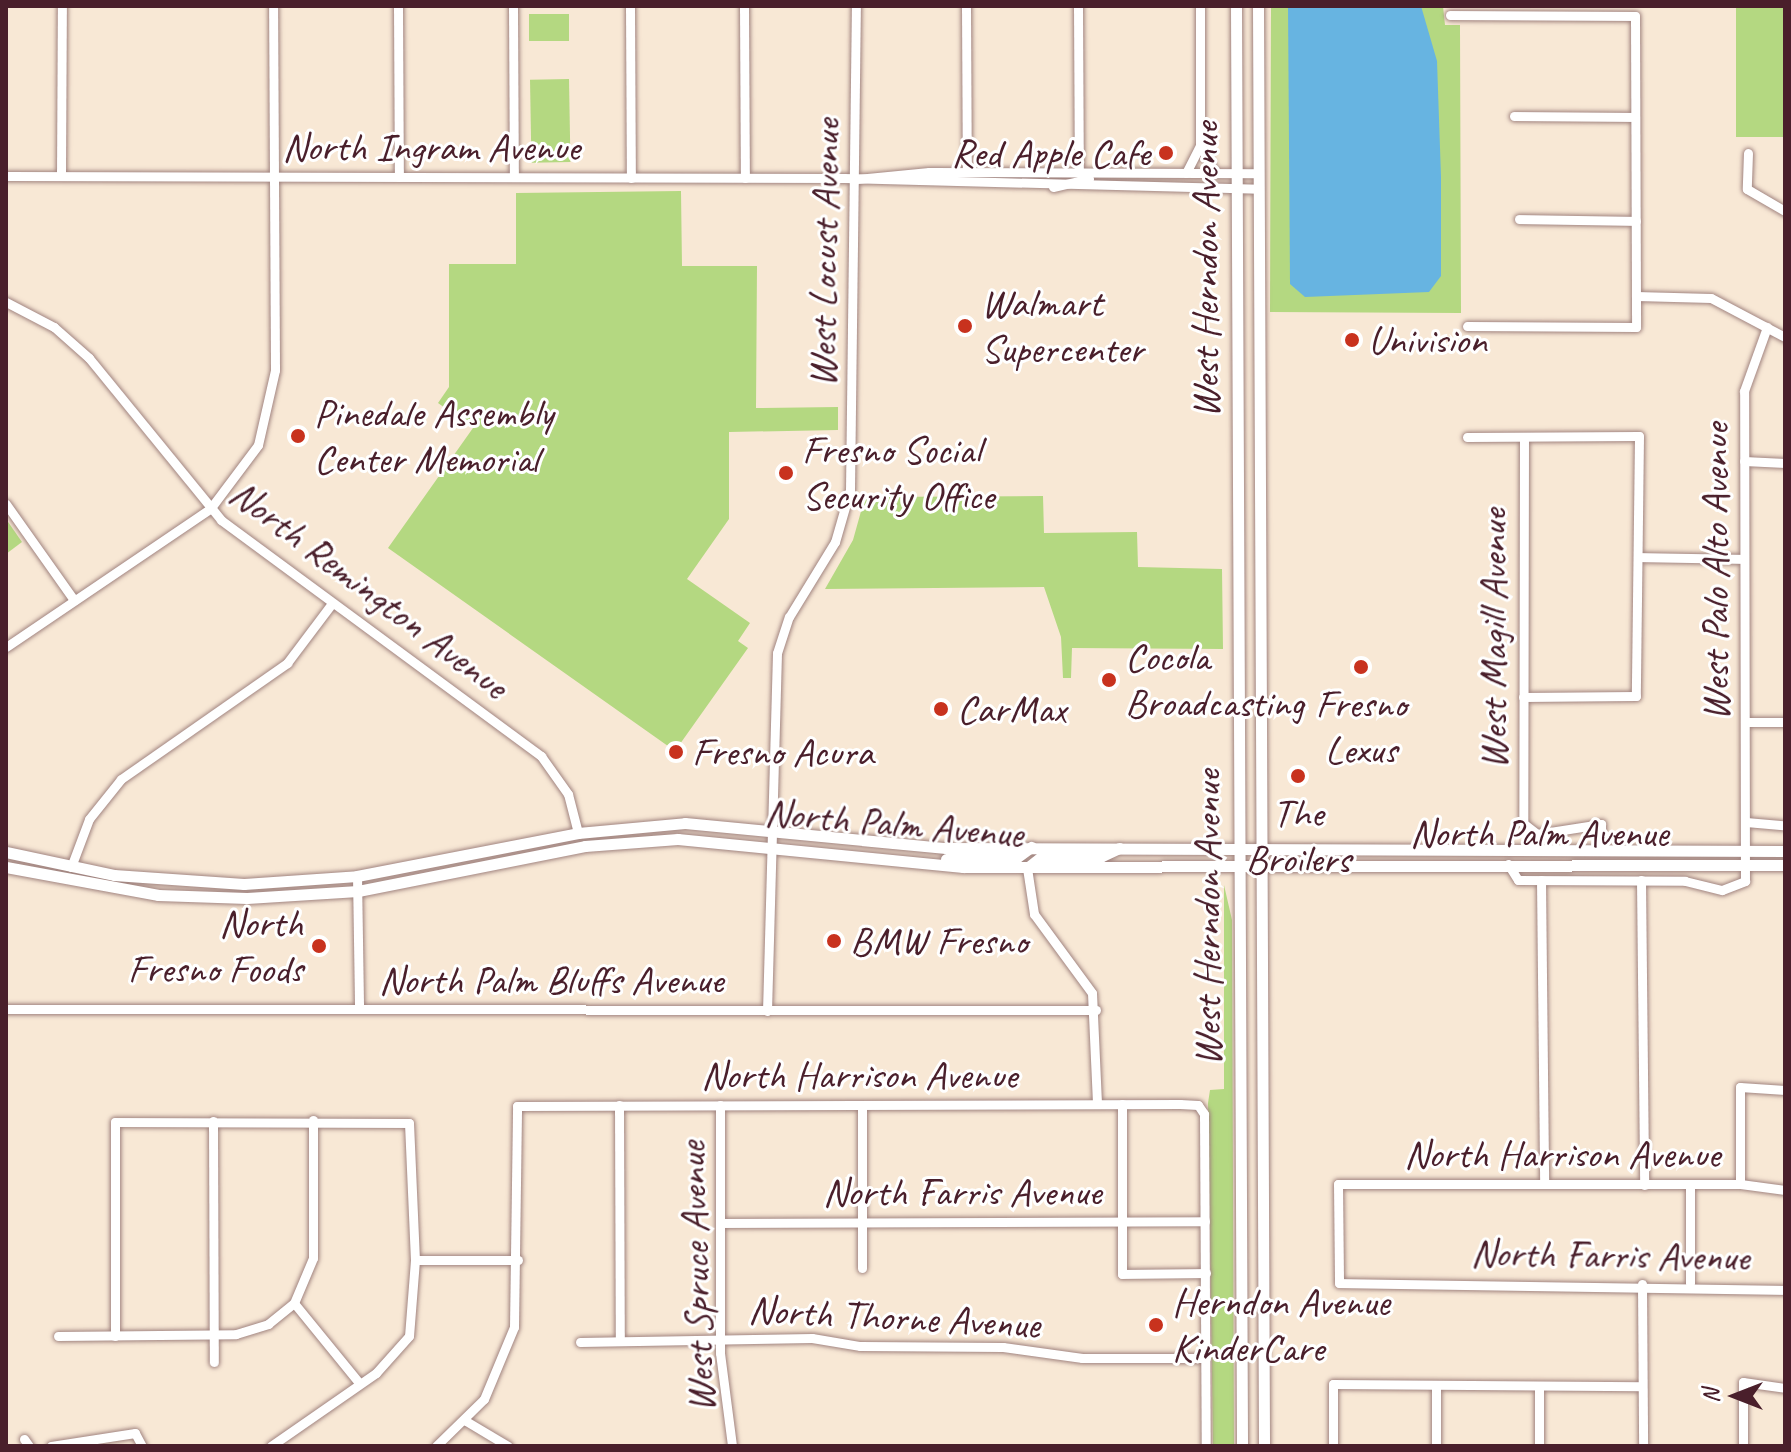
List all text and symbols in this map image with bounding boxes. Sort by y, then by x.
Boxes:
street label: West Locust Avenue [798,119,850,387]
street label: West Herndon Avenue [1181,122,1229,418]
street label: North Ingram Avenue [282,123,580,171]
place label: Red Apple Cafe [950,129,1150,177]
marker: Red Apple Cafe [1157,144,1175,162]
place label: Walmart Supercenter [981,279,1144,373]
place label: Univision [1368,316,1487,364]
marker: Walmart Supercenter [956,317,974,335]
marker: Univision [1343,331,1361,349]
place label: Pinedale Assembly Center Memorial [314,389,553,483]
street label: West Palo Alto Avenue [1691,422,1739,722]
place label: Fresno Social Security Office [802,426,994,520]
marker: Pinedale Assembly Center Memorial [289,427,307,445]
marker: Fresno Social Security Office [777,464,795,482]
street label: North Remington Avenue [220,469,518,709]
street label: West Magill Avenue [1469,508,1517,770]
place label: Cocola Broadcasting [1125,633,1304,727]
marker: Fresno Lexus [1352,658,1370,676]
marker: Cocola Broadcasting [1100,671,1118,689]
place label: Fresno Lexus [1316,680,1406,774]
place label: CarMax [957,685,1066,733]
marker: CarMax [932,700,950,718]
place label: Fresno Acura [692,728,872,776]
marker: Fresno Acura [667,743,685,761]
marker: The Broilers [1289,767,1307,785]
street label: West Herndon Avenue [1183,770,1231,1066]
street label: North Palm Avenue [762,788,1026,858]
place label: The Broilers [1246,789,1350,883]
street label: North Palm Avenue [1409,809,1669,857]
place label: North Fresno Foods [127,899,303,993]
place label: BMW Fresno [850,917,1027,965]
marker: BMW Fresno [825,932,843,950]
marker: North Fresno Foods [310,937,328,955]
street label: North Palm Bluffs Avenue [378,956,724,1004]
street label: North Harrison Avenue [700,1051,1018,1099]
street label: North Harrison Avenue [1403,1130,1721,1178]
street label: West Spruce Avenue [667,1140,725,1414]
street label: North Farris Avenue [822,1168,1102,1216]
street label: North Farris Avenue [1470,1229,1750,1281]
place label: Herndon Avenue KinderCare [1172,1278,1389,1372]
street label: North Thorne Avenue [747,1285,1041,1349]
marker: Herndon Avenue KinderCare [1147,1316,1165,1334]
north arrow [1695,1356,1775,1436]
text: N [1697,1389,1725,1403]

